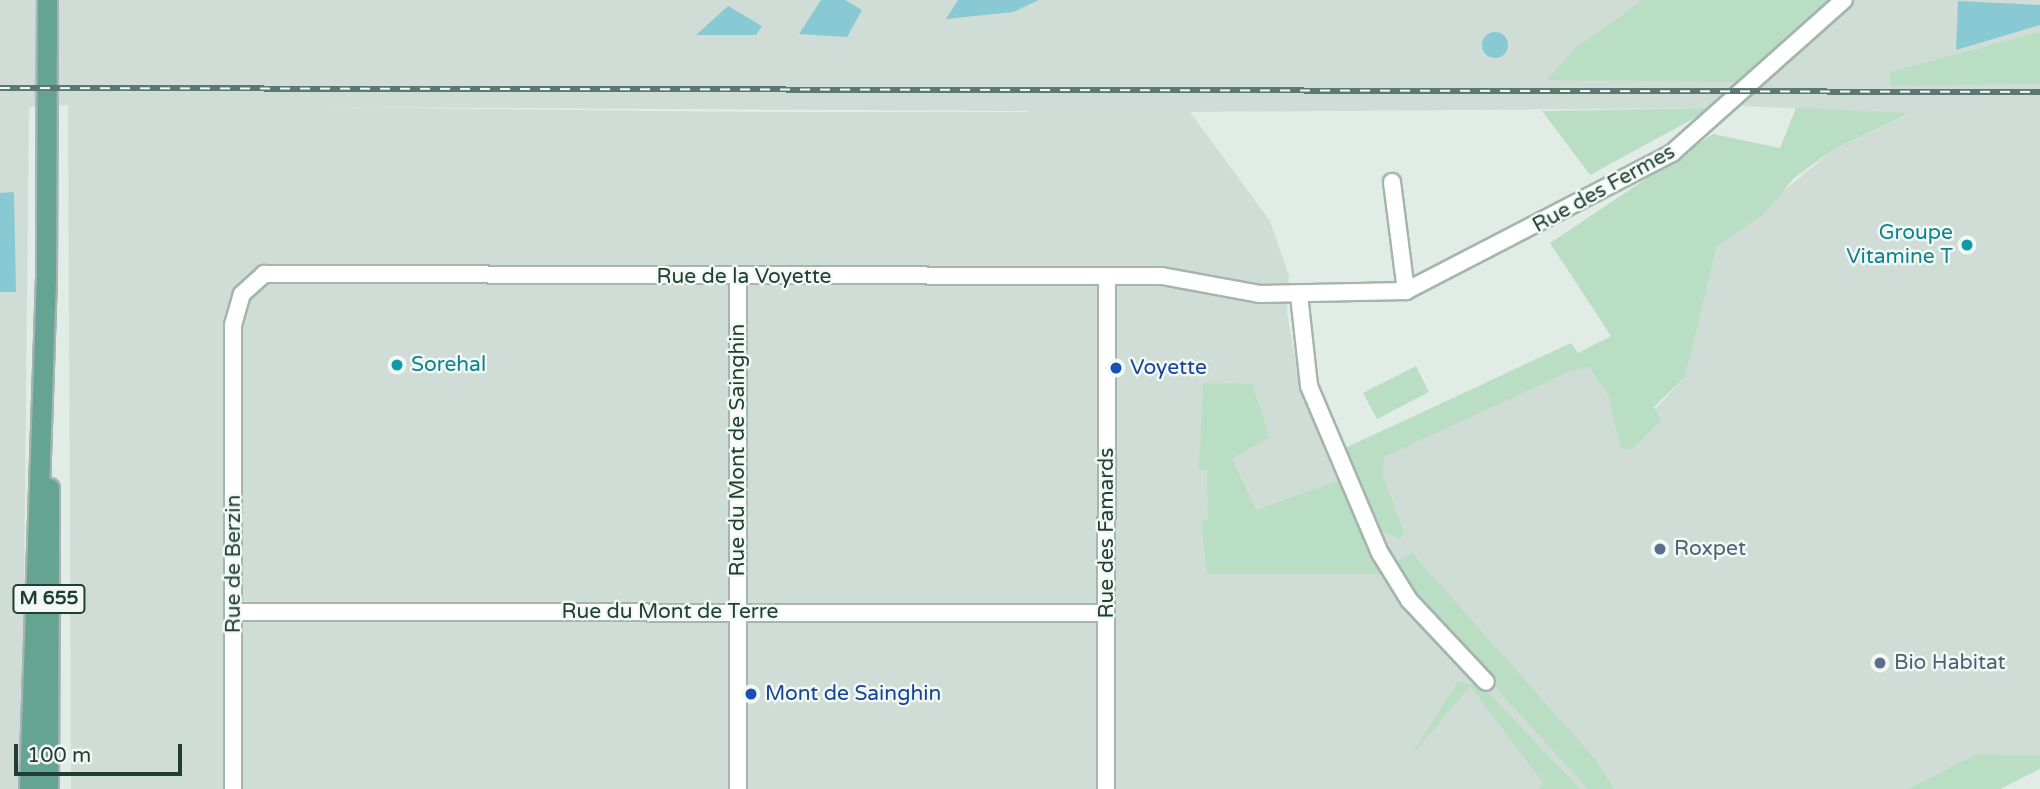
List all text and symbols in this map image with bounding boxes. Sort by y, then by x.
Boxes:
street label: Rue des Fermes [1528,139,1680,239]
place label: Groupe Vitamine T [1846,220,1953,270]
marker: Groupe Vitamine T [1959,237,1975,253]
street label: Rue de la Voyette [656,264,832,290]
street label: Rue du Mont de Sainghin [725,324,751,576]
place label: Sorehal [411,352,486,378]
place label: Voyette [1130,355,1207,381]
marker: Sorehal [389,357,405,373]
marker: Voyette [1108,360,1124,376]
street label: Rue des Famards [1094,448,1120,618]
street label: Rue de Berzin [221,495,247,633]
place label: Roxpet [1674,536,1746,562]
marker: Roxpet [1652,541,1668,557]
road number: M 655 [12,584,86,614]
street label: Rue du Mont de Terre [562,599,778,625]
place label: Bio Habitat [1894,650,2006,676]
marker: Bio Habitat [1872,655,1888,671]
place label: Mont de Sainghin [765,681,941,707]
marker: Mont de Sainghin [743,686,759,702]
scale bar [18,730,186,774]
text: 100 m [27,743,91,768]

